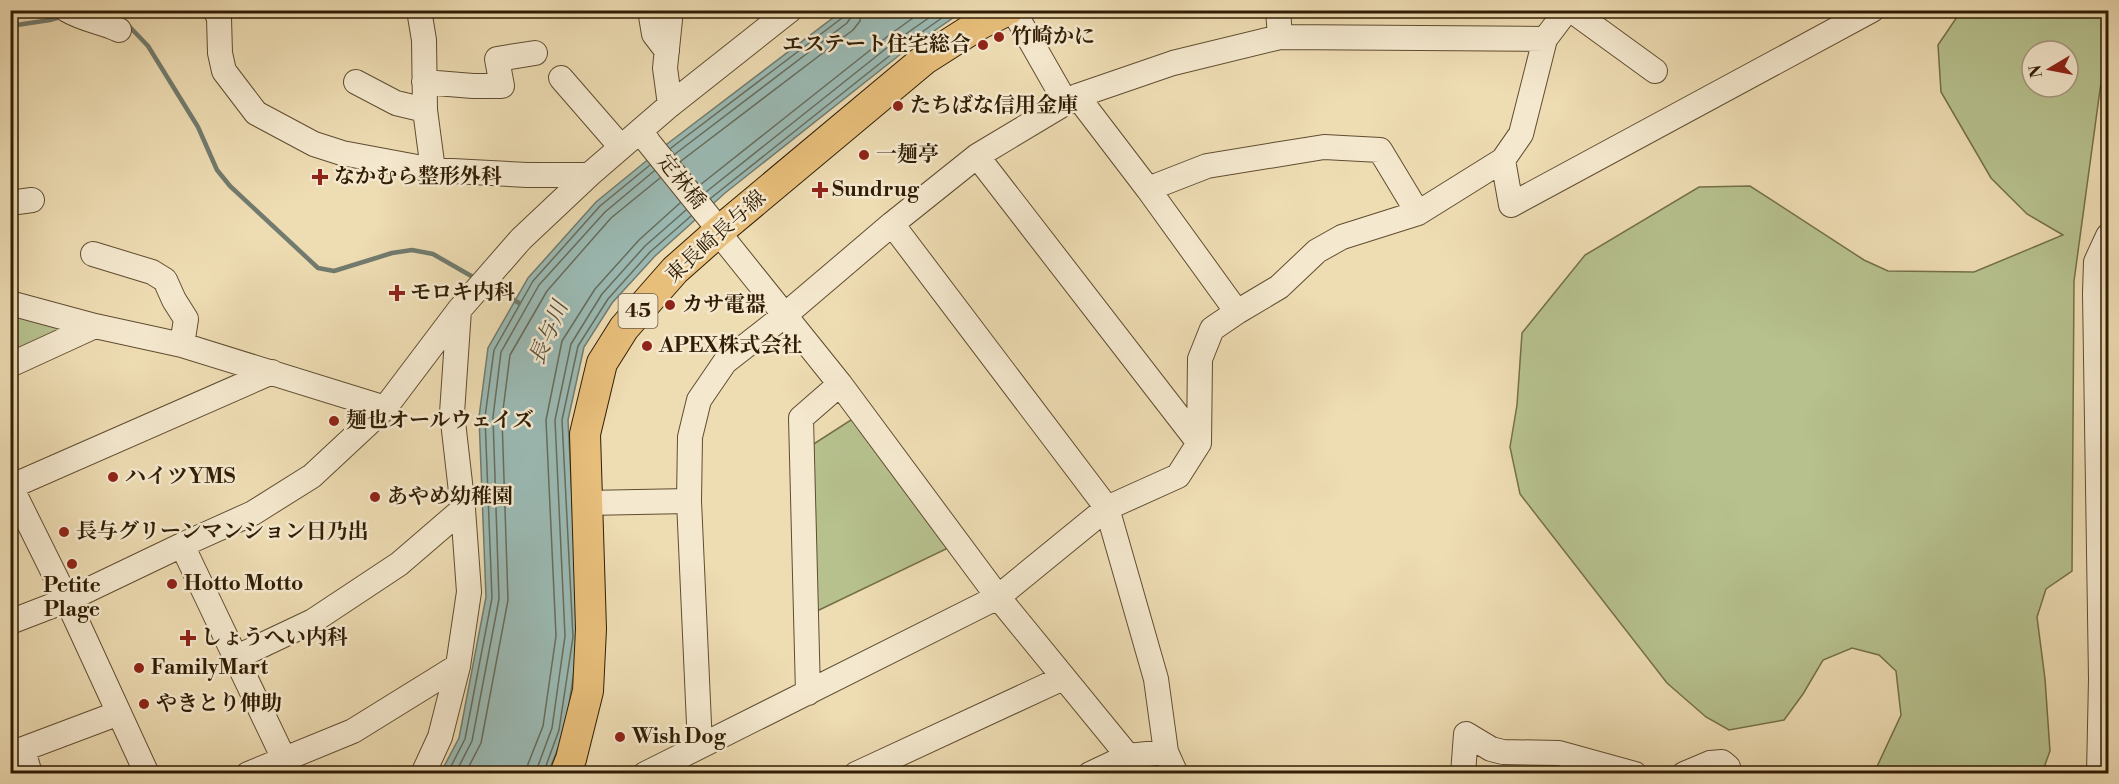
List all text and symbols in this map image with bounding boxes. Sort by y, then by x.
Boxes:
place label: 竹崎かに [1011,24,1095,50]
marker: 竹崎かに [992,30,1006,44]
place label: エステート住宅総合 [782,32,971,58]
marker: エステート住宅総合 [976,38,990,52]
north arrow [2020,39,2080,99]
text: N [2025,63,2047,79]
place label: たちばな信用金庫 [910,93,1078,119]
marker: たちばな信用金庫 [891,99,905,113]
place label: 一麺亭 [876,142,939,168]
marker: 一麺亭 [857,148,871,162]
street label: 定林橋 [651,149,711,215]
place label: なかむら整形外科 [334,164,502,190]
marker: なかむら整形外科 [311,168,329,186]
place label: Sundrug [832,177,920,203]
marker: Sundrug [813,183,827,197]
street label: 東長崎長与線 [660,185,772,289]
place label: モロキ内科 [410,280,515,306]
marker: モロキ内科 [388,284,406,302]
place label: カサ電器 [682,292,766,318]
road number: 45 [618,294,658,328]
water label: 長与川 [524,296,575,369]
marker: カサ電器 [663,298,677,312]
place label: APEX株式会社 [658,333,802,359]
marker: APEX株式会社 [640,339,654,353]
place label: 麺也オールウェイズ [346,408,534,434]
marker: 麺也オールウェイズ [327,414,341,428]
place label: ハイツYMS [125,464,236,490]
marker: ハイツYMS [106,470,120,484]
place label: あやめ幼稚園 [387,484,513,510]
marker: あやめ幼稚園 [368,490,382,504]
place label: 長与グリーンマンション日乃出 [76,519,369,545]
marker: 長与グリーンマンション日乃出 [57,525,71,539]
marker: Petite Plage [65,557,79,571]
place label: Hotto Motto [184,571,303,597]
place label: Petite Plage [43,573,101,623]
marker: Hotto Motto [165,577,179,591]
place label: しょうへい内科 [201,625,348,651]
marker: しょうへい内科 [179,629,197,647]
place label: FamilyMart [151,655,269,681]
marker: FamilyMart [132,661,146,675]
place label: やきとり伸助 [156,691,282,717]
marker: やきとり伸助 [137,697,151,711]
place label: Wish Dog [631,724,727,750]
marker: Wish Dog [613,730,627,744]

